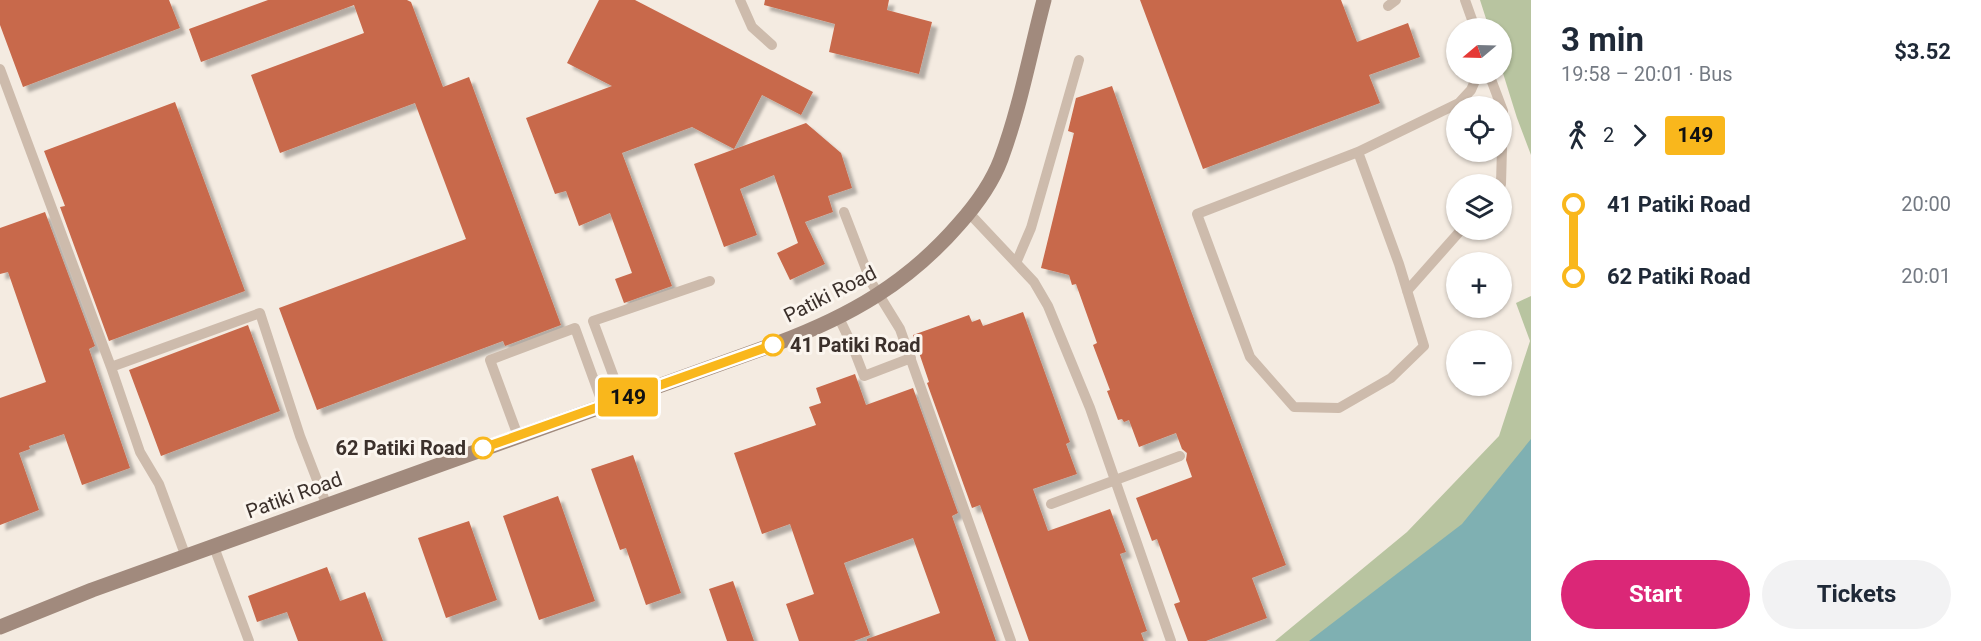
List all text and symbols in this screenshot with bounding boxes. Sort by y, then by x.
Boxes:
north arrow [1446,18,1512,84]
map controls [1446,18,1512,396]
text: 3 min [1561,20,1644,59]
text: $3.52 [1894,39,1951,64]
text: 19:58 – 20:01 · Bus [1561,62,1733,86]
button: locate [1446,96,1512,162]
icon: walk [1561,119,1594,152]
icon: forward [1623,119,1656,152]
text: 2 [1603,123,1614,147]
text: 149 [1677,123,1713,147]
button: layers [1446,174,1512,240]
text: 41 Patiki Road [1607,192,1751,217]
text: 20:00 [1901,192,1951,216]
button: + [1446,252,1512,318]
street label: Patiki Road [780,260,880,328]
text: 62 Patiki Road [1607,264,1751,289]
text: 20:01 [1901,264,1951,288]
button: − [1446,330,1512,396]
place label: 41 Patiki Road [790,333,920,357]
marker: 41 Patiki Road [762,334,784,356]
line badge: 149 [594,378,662,416]
text: 149 [610,385,646,409]
place label: 62 Patiki Road [336,436,466,460]
marker: 62 Patiki Road [472,437,494,459]
street label: Patiki Road [243,467,345,523]
button: Start [1561,560,1750,629]
button: Tickets [1762,560,1951,629]

